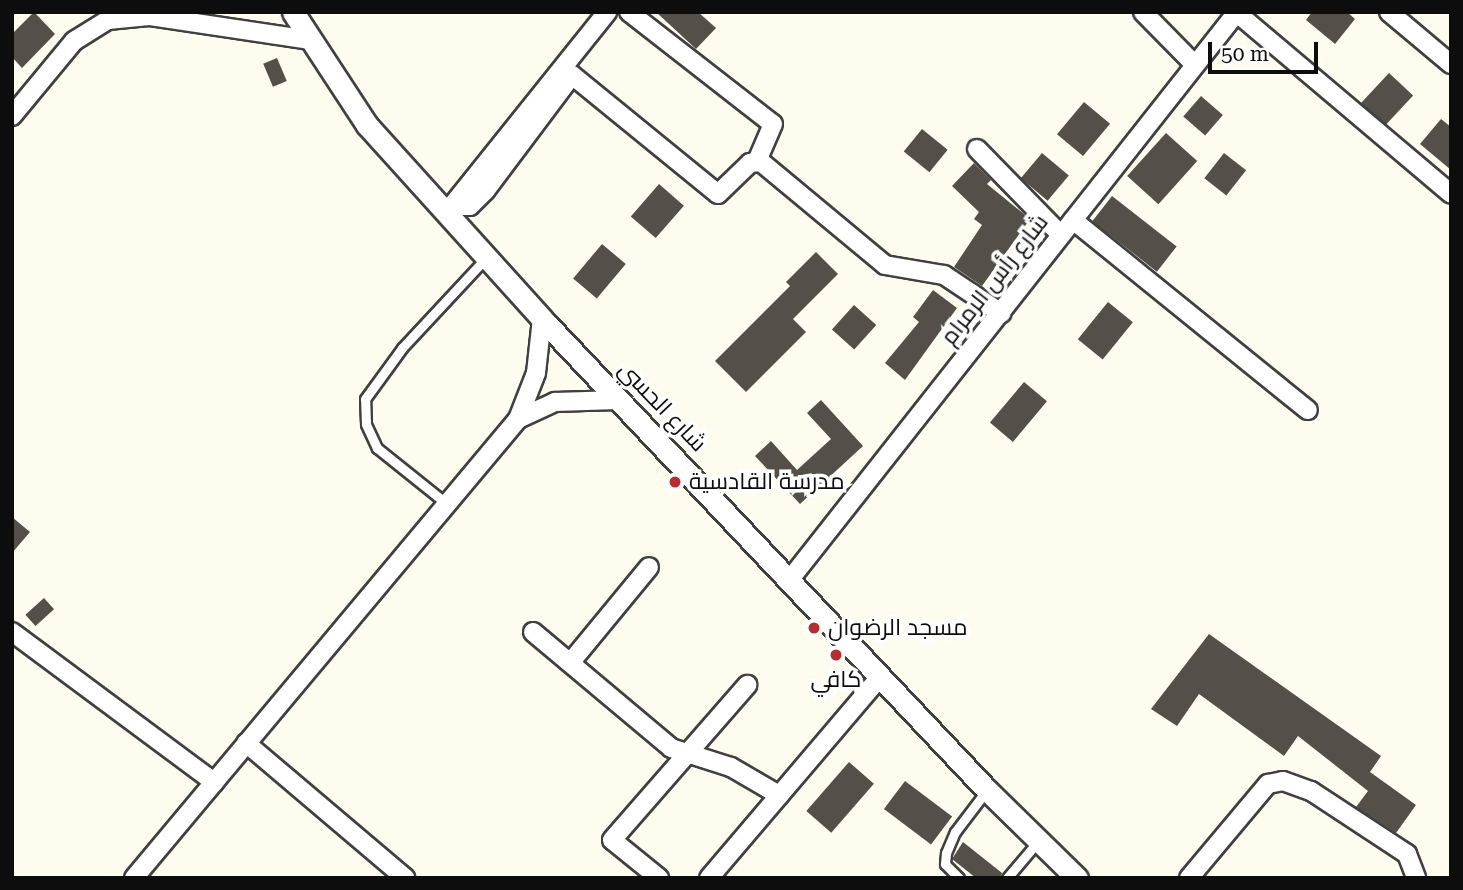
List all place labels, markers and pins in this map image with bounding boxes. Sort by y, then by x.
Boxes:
place label: مدرسة القادسية [689,468,844,496]
marker: مدرسة القادسية [667,474,683,490]
place label: مسجد الرضوان [828,614,968,642]
marker: مسجد الرضوان [806,620,822,636]
marker: كافي [828,647,844,663]
place label: كافي [811,666,861,694]

